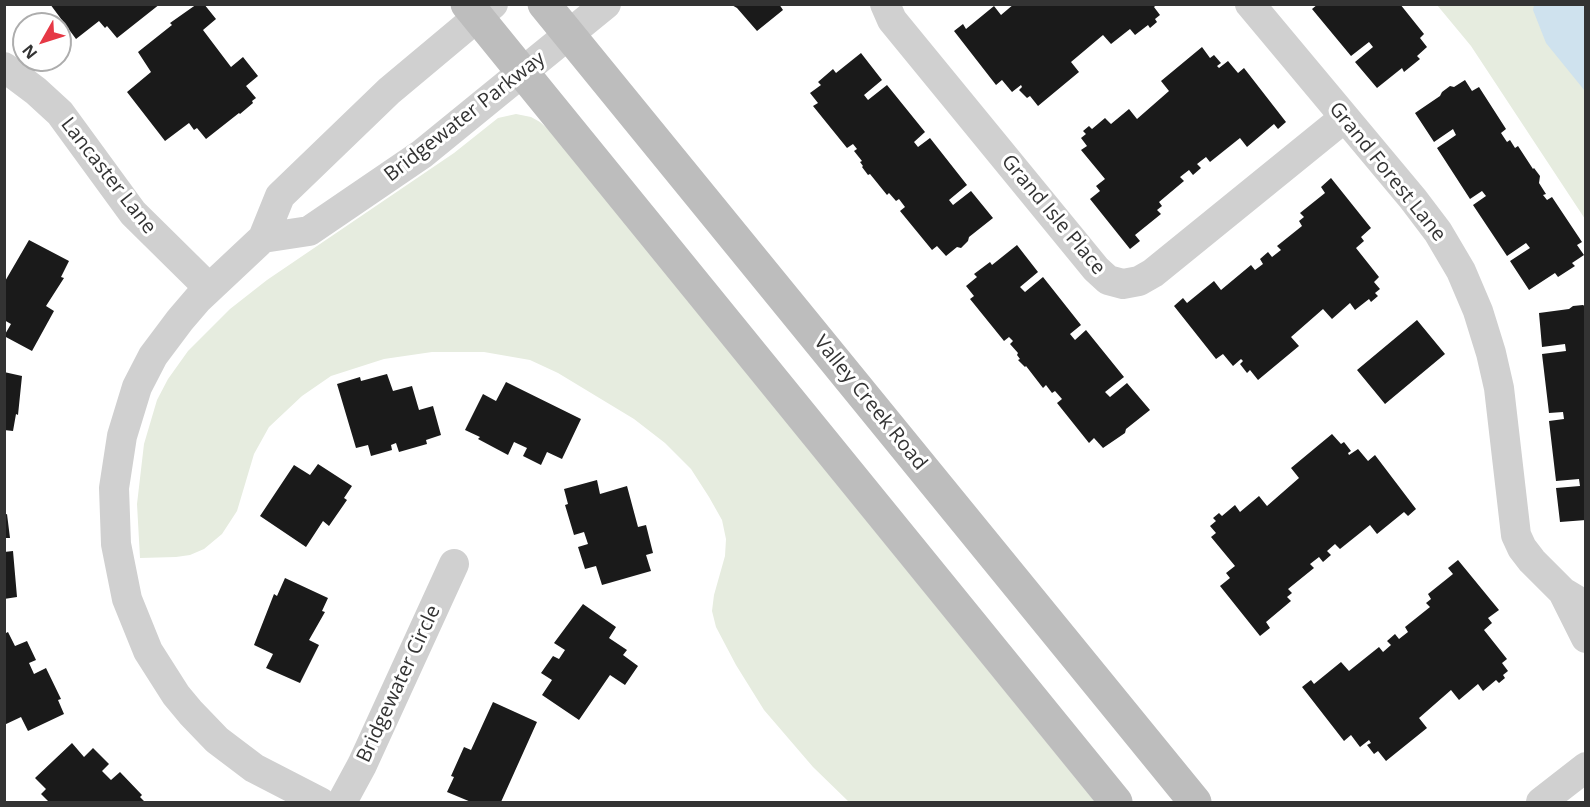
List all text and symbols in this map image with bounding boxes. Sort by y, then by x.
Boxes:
north arrow [12,12,72,72]
text: N [17,40,42,64]
street label: Bridgewater Parkway [380,47,550,187]
street label: Grand Forest Lane [1323,98,1451,246]
street label: Lancaster Lane [55,113,161,239]
street label: Grand Isle Place [996,150,1110,280]
street label: Valley Creek Road [808,331,932,475]
street label: Bridgewater Circle [352,602,446,766]

